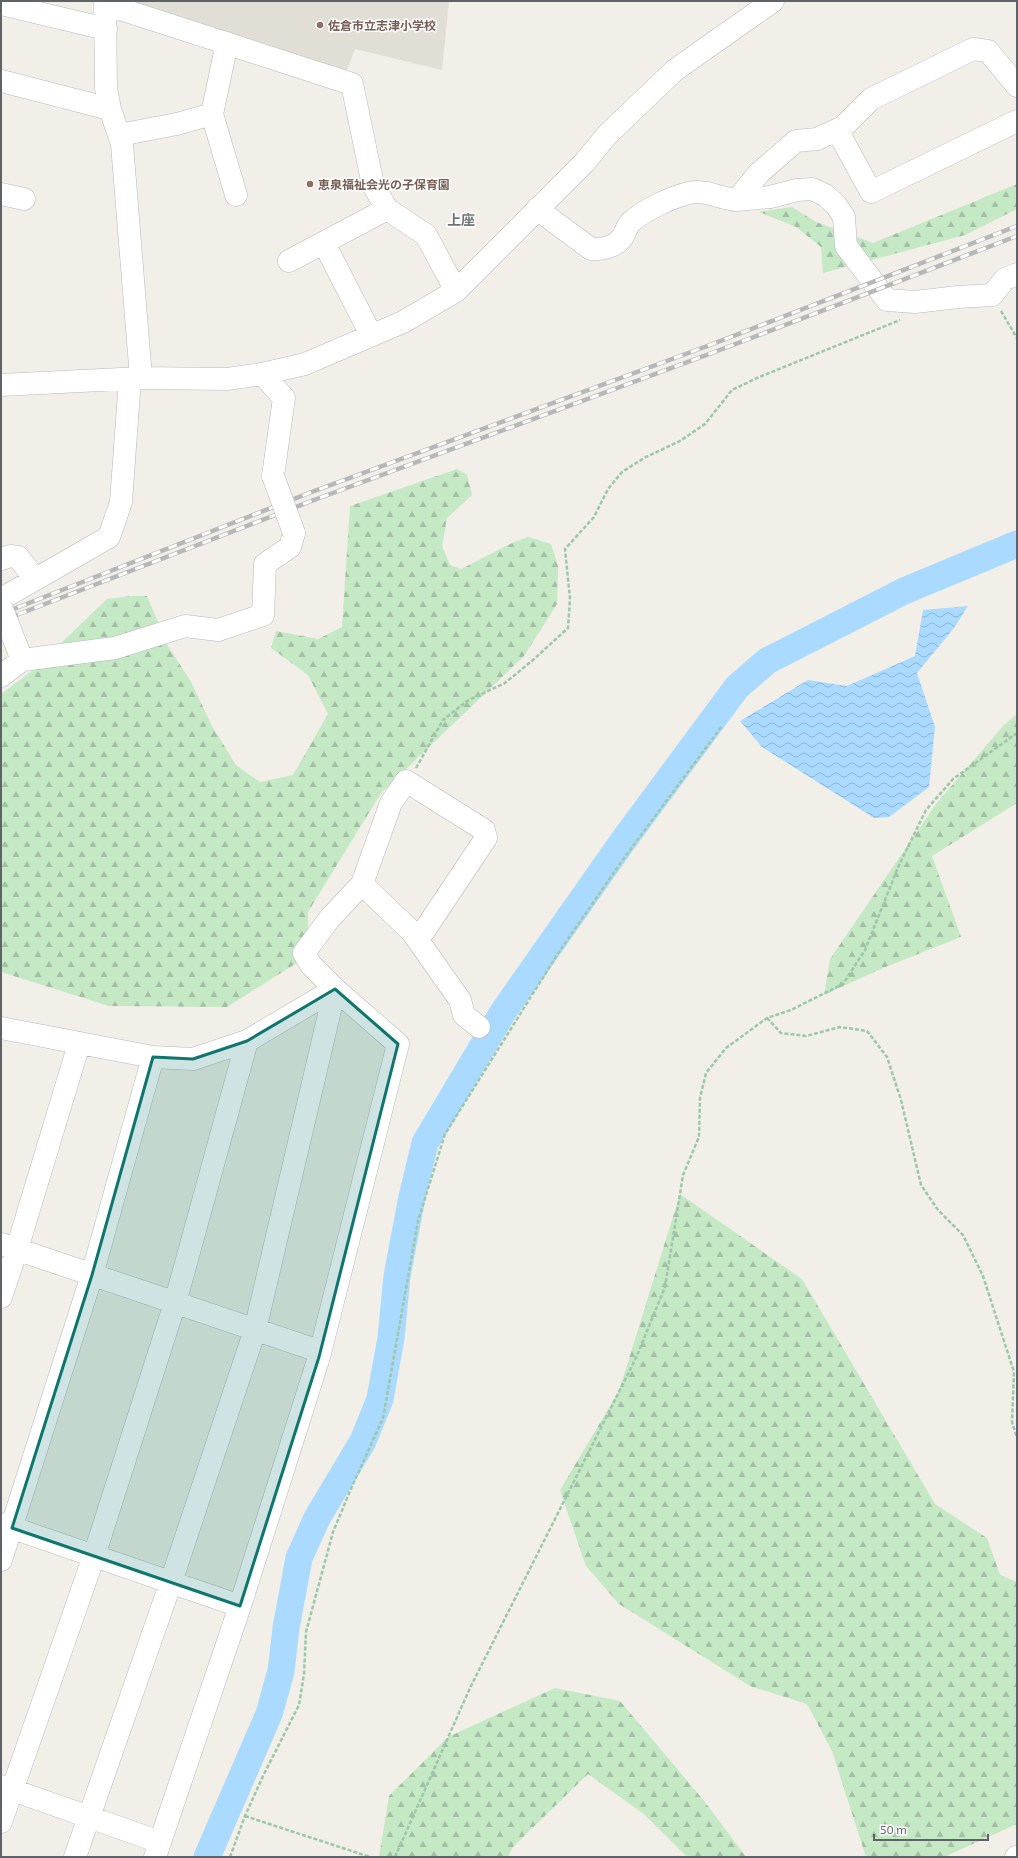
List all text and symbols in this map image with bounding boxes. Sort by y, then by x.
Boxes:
place label: 佐倉市立志津小学校 [328,18,436,32]
marker: 佐倉市立志津小学校 [315,20,325,30]
place label: 恵泉福祉会光の子保育園 [318,177,450,191]
marker: 恵泉福祉会光の子保育園 [305,179,315,189]
district label: 上座 [447,211,475,228]
scale bar [874,1816,988,1842]
text: 50 m [880,1822,907,1836]

